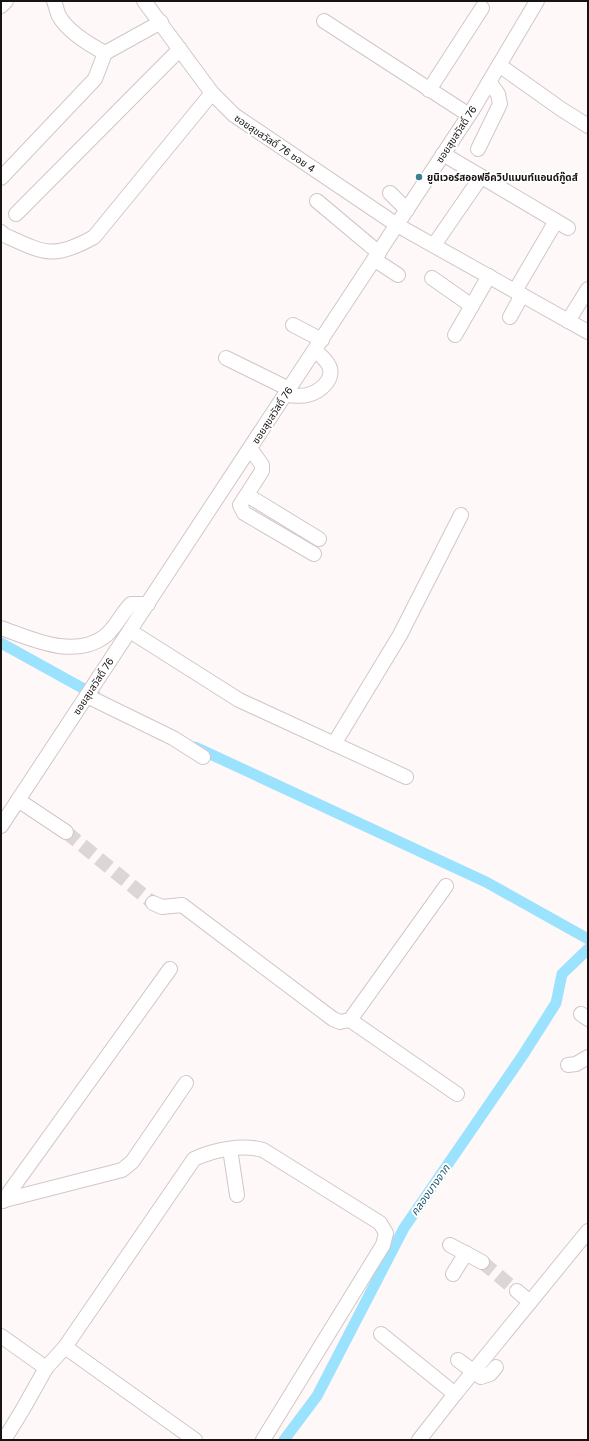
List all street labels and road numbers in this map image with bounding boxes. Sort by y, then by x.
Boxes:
street label: ซอยสุขสวัสดิ์ 76 [433,103,480,165]
street label: ซอยสุขสวัสดิ์ 76 ซอย 4 [232,112,318,175]
street label: ซอยสุขสวัสดิ์ 76 [249,384,296,446]
street label: ซอยสุขสวัสดิ์ 76 [70,655,117,717]

